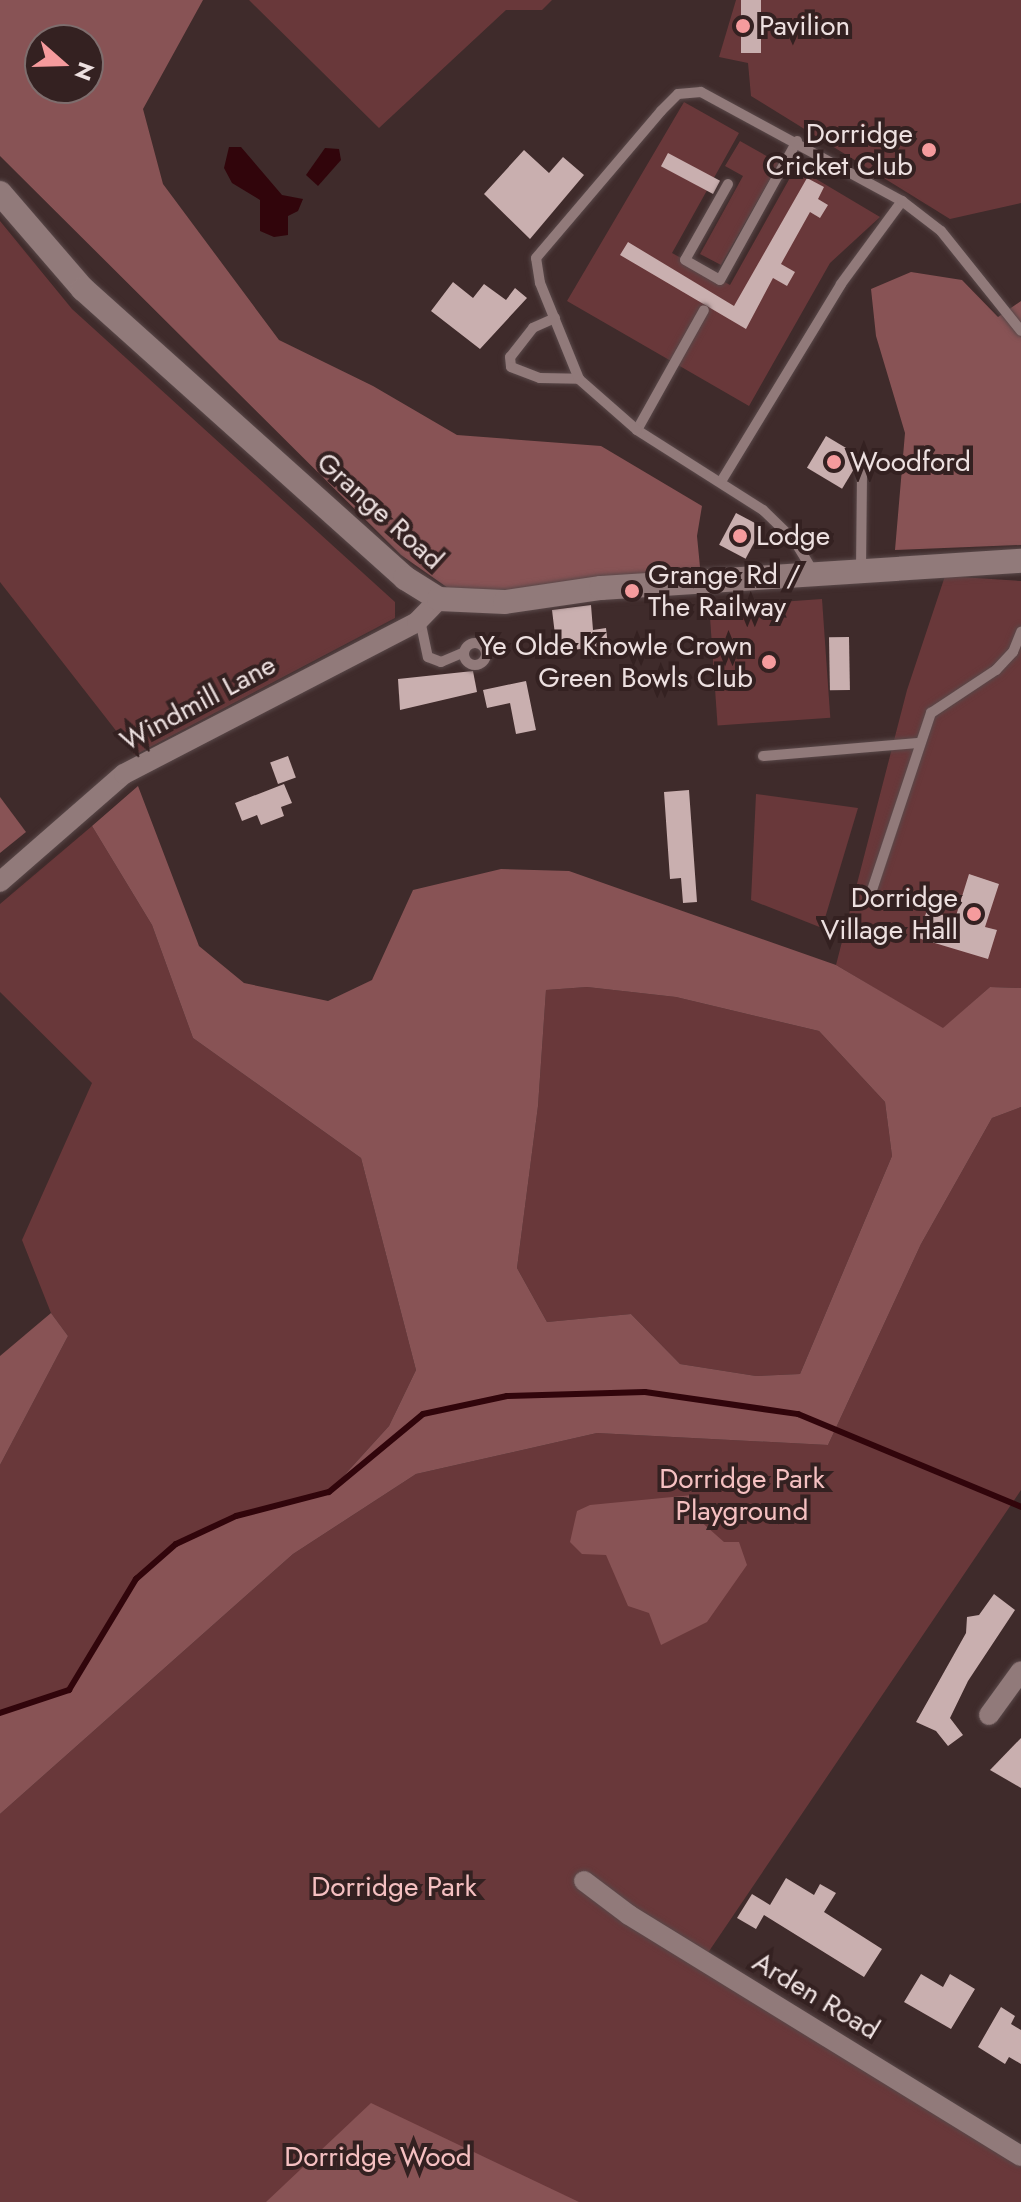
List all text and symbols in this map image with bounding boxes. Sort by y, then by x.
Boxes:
place label: Pavilion [759,9,850,43]
marker: Pavilion [734,17,752,35]
north arrow [24,24,104,104]
text: N [67,58,103,85]
place label: Dorridge Cricket Club [766,117,913,183]
marker: Dorridge Cricket Club [920,141,938,159]
street label: Grange Road [310,445,450,577]
place label: Woodford [850,445,971,479]
marker: Woodford [825,453,843,471]
place label: Lodge [756,519,830,553]
marker: Lodge [731,527,749,545]
place label: Grange Rd / The Railway [648,558,801,624]
marker: Grange Rd / The Railway [623,582,641,600]
place label: Ye Olde Knowle Crown Green Bowls Club [479,629,753,695]
street label: Windmill Lane [115,648,281,758]
marker: Ye Olde Knowle Crown Green Bowls Club [760,653,778,671]
place label: Dorridge Village Hall [821,881,958,947]
marker: Dorridge Village Hall [965,905,983,923]
park label: Dorridge Park Playground [659,1462,825,1528]
park label: Dorridge Park [311,1870,477,1904]
street label: Arden Road [747,1945,885,2047]
park label: Dorridge Wood [284,2140,472,2174]

